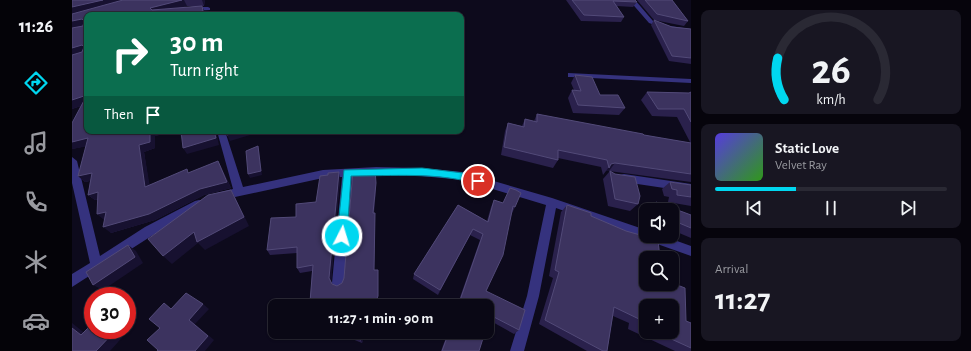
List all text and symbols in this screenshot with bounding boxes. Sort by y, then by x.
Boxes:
text: 11:26 [19,18,53,36]
icon: right [104,28,156,80]
text: 30 m [170,29,223,57]
text: 26 [811,50,851,91]
text: Turn right [170,62,239,80]
icon: directions [22,69,50,97]
text: km/h [816,93,846,107]
icon: arrive [142,104,164,126]
text: Then [104,107,134,122]
icon: music [22,129,50,157]
text: Static Love [775,141,839,156]
text: Velvet Ray [775,159,827,172]
pin [461,164,495,198]
icon: arrive [467,170,489,192]
icon: phone [22,188,50,216]
icon: previous [743,197,765,219]
icon: pause [820,197,842,219]
icon: next [897,197,919,219]
map controls [639,203,679,339]
button: sound [639,203,679,243]
position arrow [321,215,363,257]
icon: climate [22,248,50,276]
button: search [639,251,679,291]
text: Arrival [715,263,748,276]
text: 11:27 [715,285,771,315]
speed limit sign: 30 [84,287,136,339]
button: + [639,299,679,339]
icon: car [22,307,50,335]
text: 11:27 · 1 min · 90 m [329,311,433,326]

